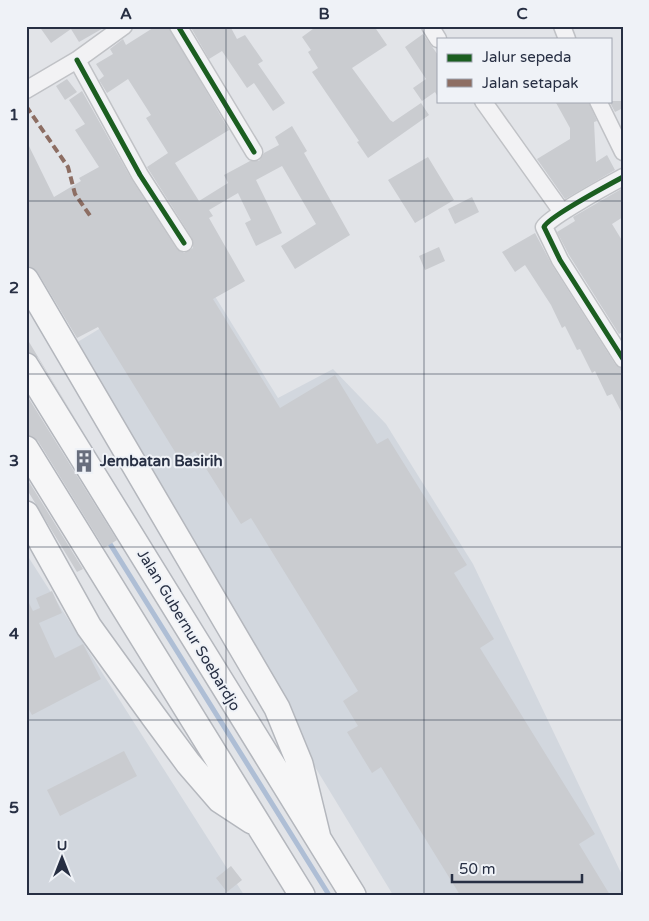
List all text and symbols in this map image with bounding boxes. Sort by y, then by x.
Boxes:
text: A [120,4,132,24]
text: B [318,4,330,24]
text: C [516,4,528,24]
legend [437,38,612,102]
text: Jalur sepeda [482,48,571,66]
text: Jalan setapak [482,74,579,92]
text: 1 [9,105,19,125]
text: 2 [9,278,19,298]
building icon: Jembatan Basirih [71,448,97,474]
text: 3 [9,451,19,471]
place label: Jembatan Basirih [99,452,223,470]
street label: Jalan Gubernur Soebardjo [134,546,244,714]
text: 4 [9,624,19,644]
text: 5 [9,798,19,818]
north arrow [38,834,88,884]
text: U [57,837,67,854]
scale bar [452,851,582,883]
text: 50 m [459,860,496,878]

